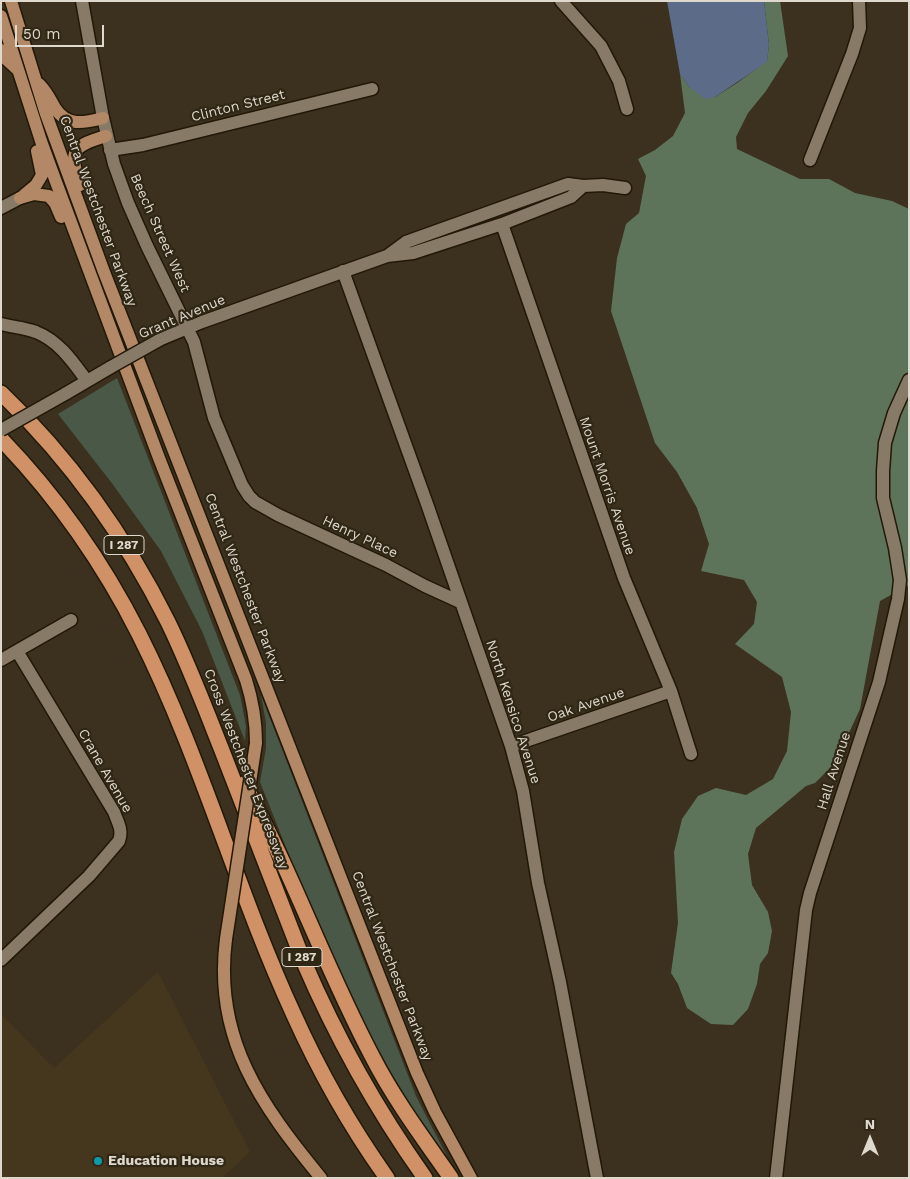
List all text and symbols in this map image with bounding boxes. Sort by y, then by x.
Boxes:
scale bar [18,15,106,47]
text: 50 m [23,25,60,43]
street label: Clinton Street [189,86,287,126]
street label: Central Westchester Parkway [56,113,140,309]
street label: Beech Street West [126,171,194,295]
street label: Grant Avenue [136,291,228,343]
street label: Mount Morris Avenue [575,415,639,557]
street label: Central Westchester Parkway [201,491,289,685]
street label: Henry Place [320,512,400,562]
road number: I 287 [104,536,144,554]
street label: North Kensico Avenue [482,638,544,786]
street label: Cross Westchester Expressway [200,667,292,871]
street label: Oak Avenue [545,684,627,726]
street label: Crane Avenue [74,726,136,816]
street label: Hall Avenue [813,730,855,812]
street label: Central Westchester Parkway [348,869,436,1063]
road number: I 287 [282,948,322,966]
north arrow [845,1114,895,1164]
text: N [865,1116,875,1132]
place label: Education House [108,1153,224,1169]
marker: Education House [92,1155,104,1167]

